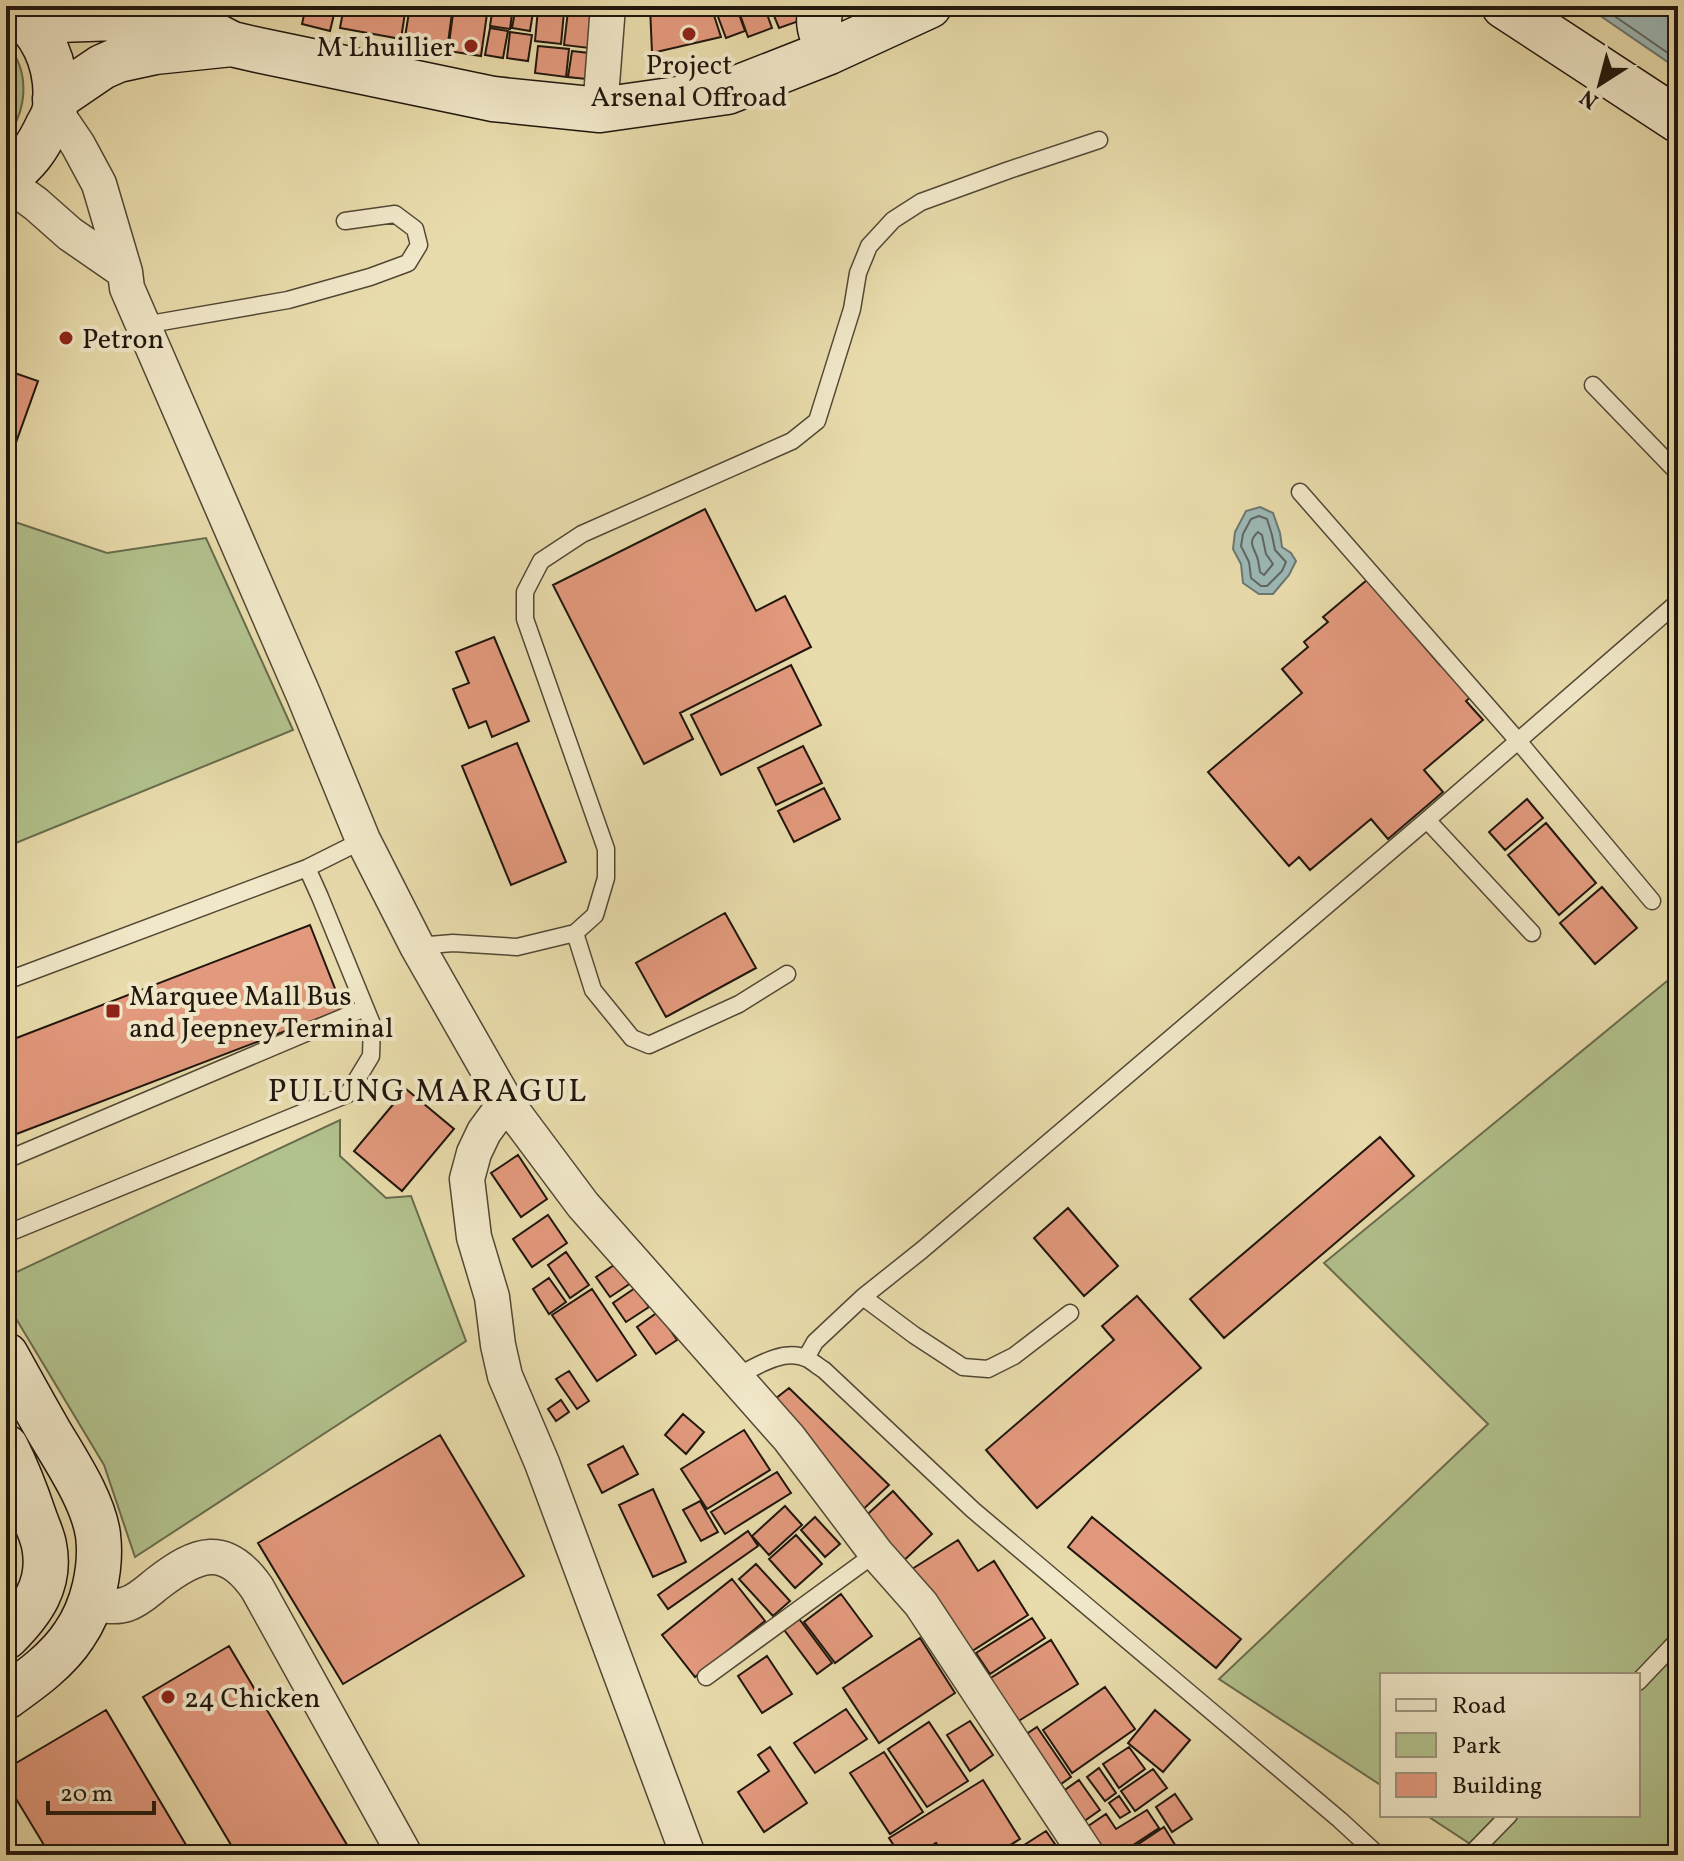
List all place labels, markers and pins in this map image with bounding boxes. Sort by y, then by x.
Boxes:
marker: Project Arsenal Offroad [680,25,698,43]
place label: M Lhuillier [317,29,455,68]
marker: M Lhuillier [462,37,480,55]
place label: Project Arsenal Offroad [591,47,787,118]
place label: Petron [82,321,164,360]
marker: Petron [57,329,75,347]
place label: Marquee Mall Bus and Jeepney Terminal [129,978,393,1049]
marker: Marquee Mall Bus and Jeepney Terminal [104,1002,122,1020]
place label: 24 Chicken [184,1680,321,1719]
marker: 24 Chicken [159,1688,177,1706]

